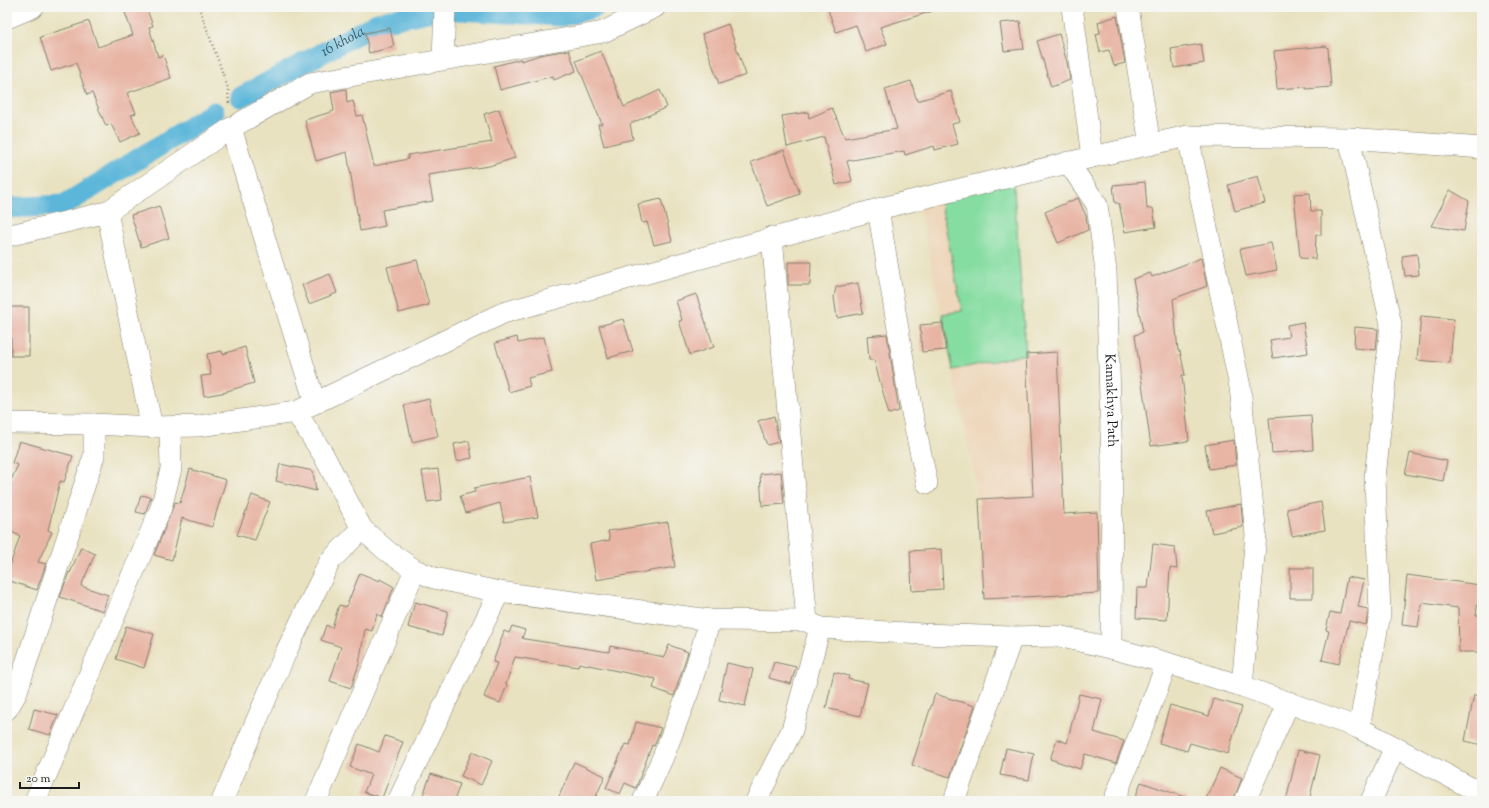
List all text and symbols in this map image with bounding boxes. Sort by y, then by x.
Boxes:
water label: 16 khola [317,21,369,62]
street label: Kamakhya Path [1099,353,1121,448]
scale bar [20,764,79,790]
text: 20 m [26,770,51,788]

